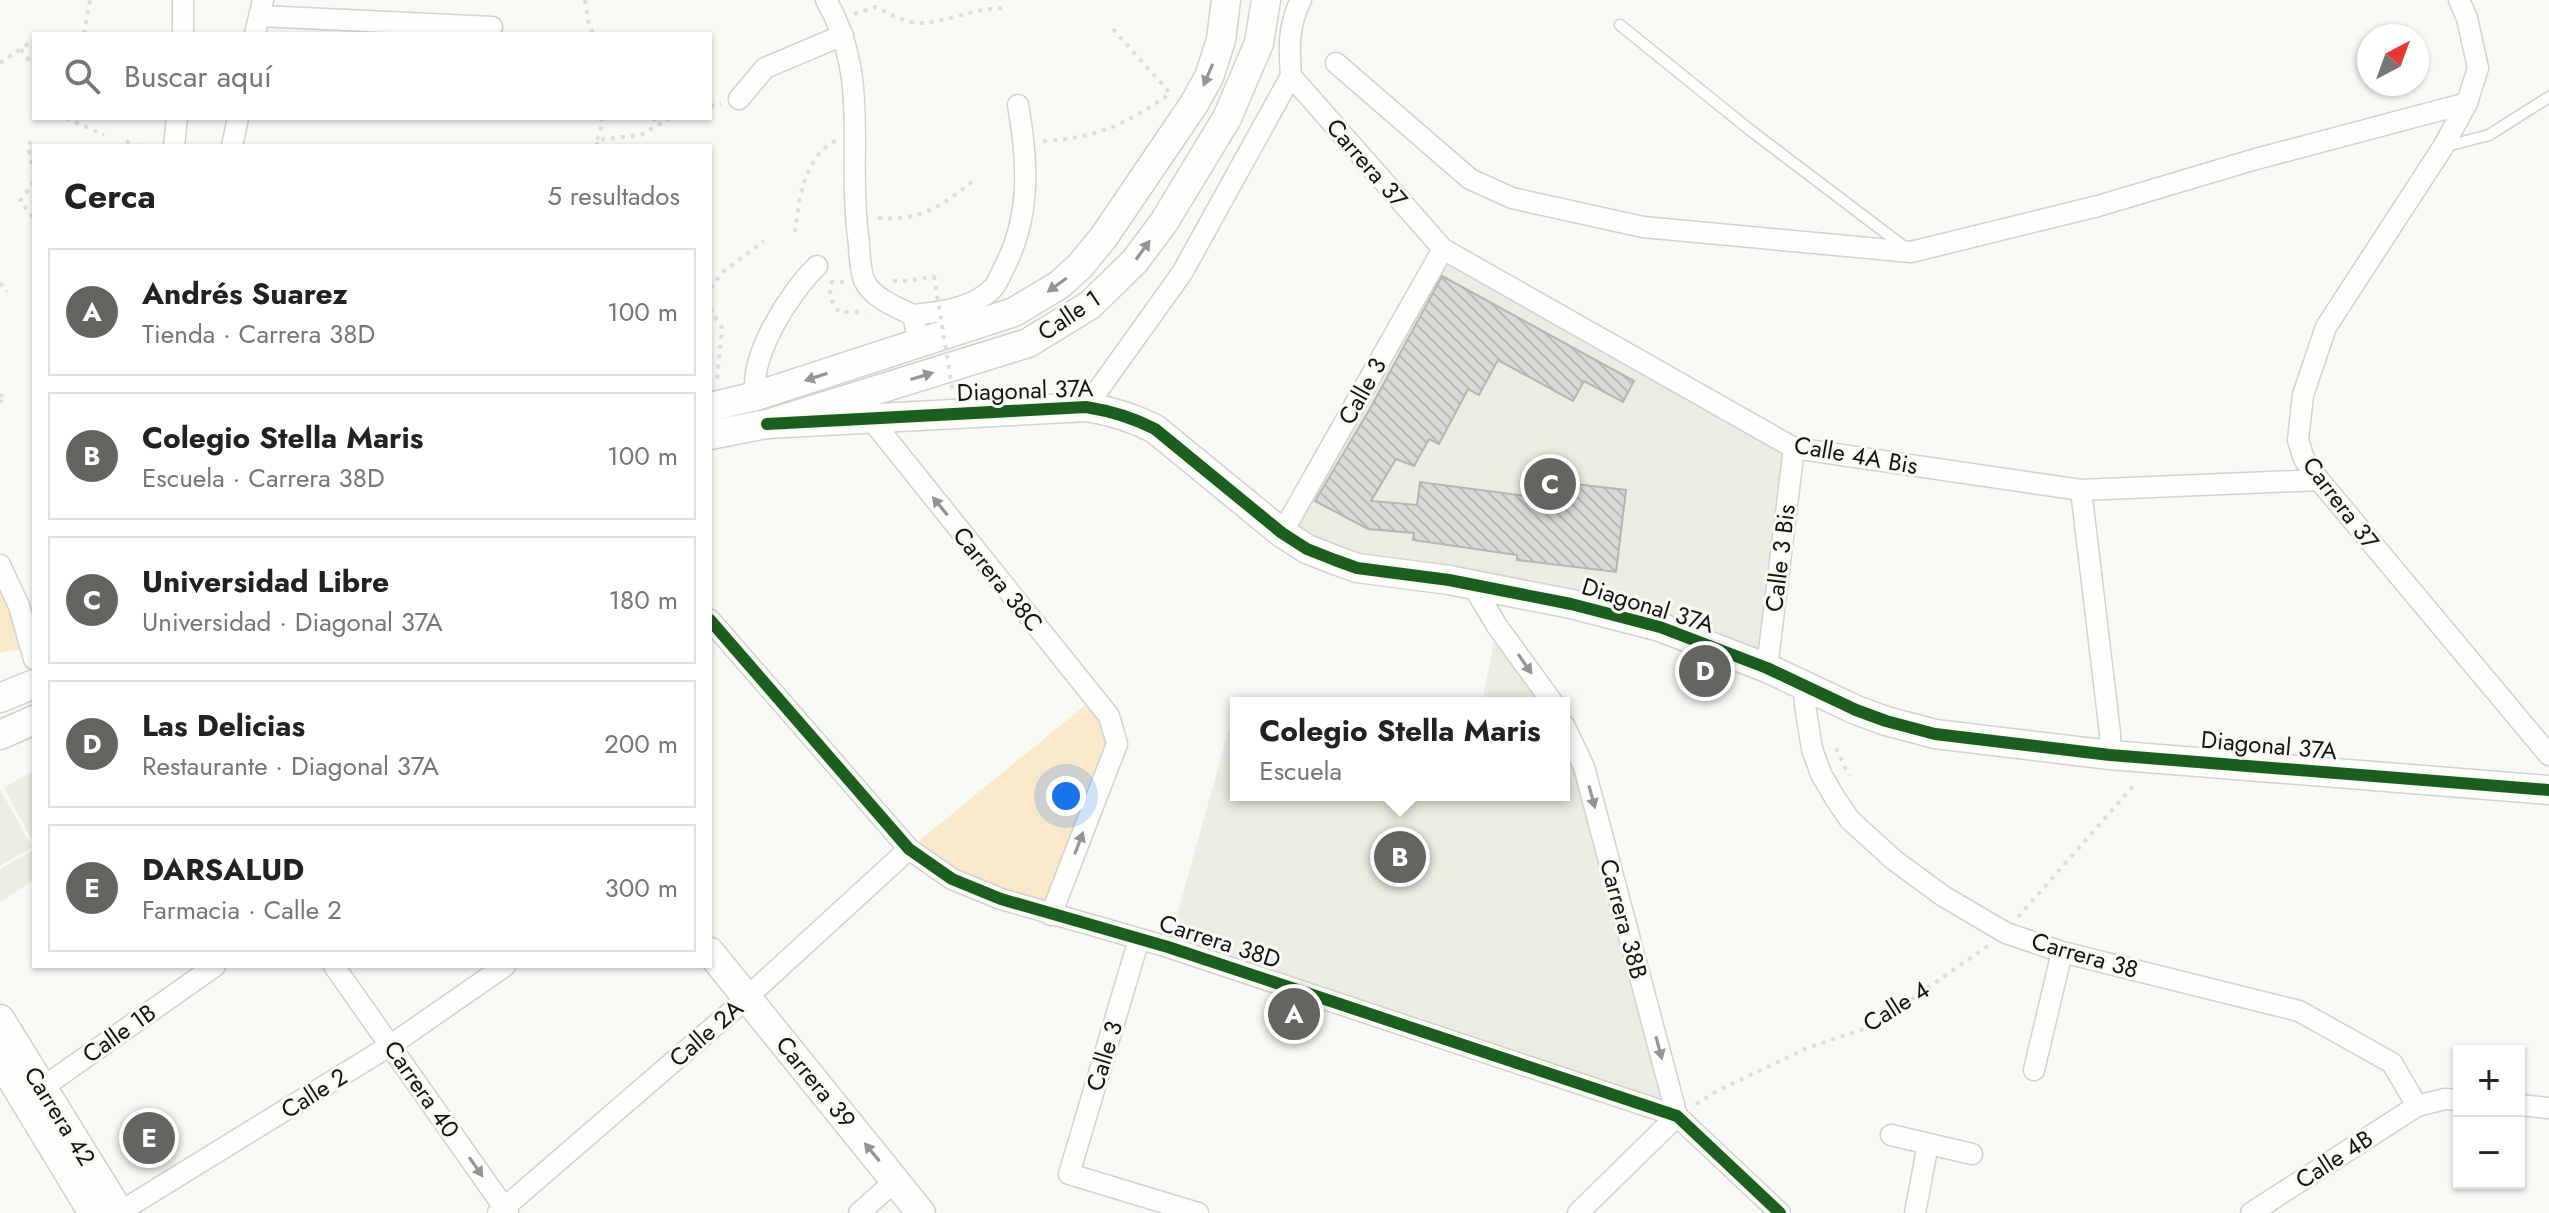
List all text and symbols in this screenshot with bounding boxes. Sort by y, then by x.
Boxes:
north arrow [2357,24,2429,96]
search box [32,32,712,120]
icon: search [60,54,104,98]
text: Buscar aquí [124,55,272,98]
one-way arrow [1202,63,1215,87]
street label: Carrera 37 [1318,110,1416,216]
text: Cerca [64,172,156,221]
text: 5 resultados [547,177,680,215]
one-way arrow [1135,240,1150,261]
text: Andrés Suarez [142,272,348,315]
one-way arrow [1047,277,1068,292]
street label: Calle 1 [1030,281,1108,349]
text: A [82,293,102,331]
text: 100 m [607,293,678,331]
text: Tienda · Carrera 38D [142,315,375,353]
street label: Calle 3 [1329,351,1395,431]
one-way arrow [910,369,934,381]
street label: Diagonal 37A [956,370,1094,410]
one-way arrow [803,371,827,383]
text: Colegio Stella Maris [142,416,423,459]
street label: Calle 4A Bis [1791,427,1921,483]
text: B [83,437,101,475]
text: 100 m [607,437,678,475]
street label: Carrera 37 [2294,449,2388,557]
pin: C [1524,454,1576,514]
text: Escuela · Carrera 38D [142,459,385,497]
one-way arrow [932,496,949,516]
street label: Calle 3 Bis [1756,502,1804,614]
street label: Carrera 38C [945,519,1051,639]
text: Universidad Libre [142,560,389,603]
street label: Diagonal 37A [1578,568,1719,642]
text: C [83,581,101,619]
text: 180 m [608,581,678,619]
text: Universidad · Diagonal 37A [142,603,443,641]
pin: D [1679,641,1731,701]
one-way arrow [1517,654,1532,675]
popup [1230,697,1570,801]
text: Las Delicias [142,704,305,747]
text: Colegio Stella Maris [1259,709,1541,752]
street label: Diagonal 37A [2199,722,2339,768]
text: D [82,725,102,763]
text: 200 m [604,725,678,763]
text: Restaurante · Diagonal 37A [142,747,439,785]
text: Escuela [1259,752,1342,790]
your location [1046,776,1086,816]
one-way arrow [1586,785,1598,810]
pin: B [1374,827,1426,887]
one-way arrow [1073,830,1086,854]
text: DARSALUD [142,848,304,891]
street label: Carrera 38B [1591,855,1657,983]
text: E [84,869,100,907]
text: 300 m [605,869,678,907]
text: Farmacia · Calle 2 [142,891,342,929]
street label: Carrera 38D [1155,905,1285,977]
street label: Carrera 38 [2027,923,2143,987]
street label: Calle 4 [1856,972,1936,1040]
pin: A [1268,984,1320,1044]
street label: Calle 2A [661,991,751,1075]
street label: Calle 1B [75,995,163,1071]
street label: Calle 3 [1077,1017,1131,1095]
street label: Carrera 39 [768,1028,864,1136]
street label: Carrera 40 [376,1033,468,1145]
one-way arrow [1653,1036,1665,1061]
map controls [2453,1045,2525,1189]
button: + [2453,1045,2525,1117]
street label: Calle 2 [274,1059,354,1127]
street label: Carrera 42 [16,1060,104,1172]
pin: E [123,1108,175,1168]
button: − [2453,1117,2525,1189]
street label: Calle 4B [2288,1121,2380,1197]
one-way arrow [864,1142,881,1162]
one-way arrow [468,1157,483,1178]

